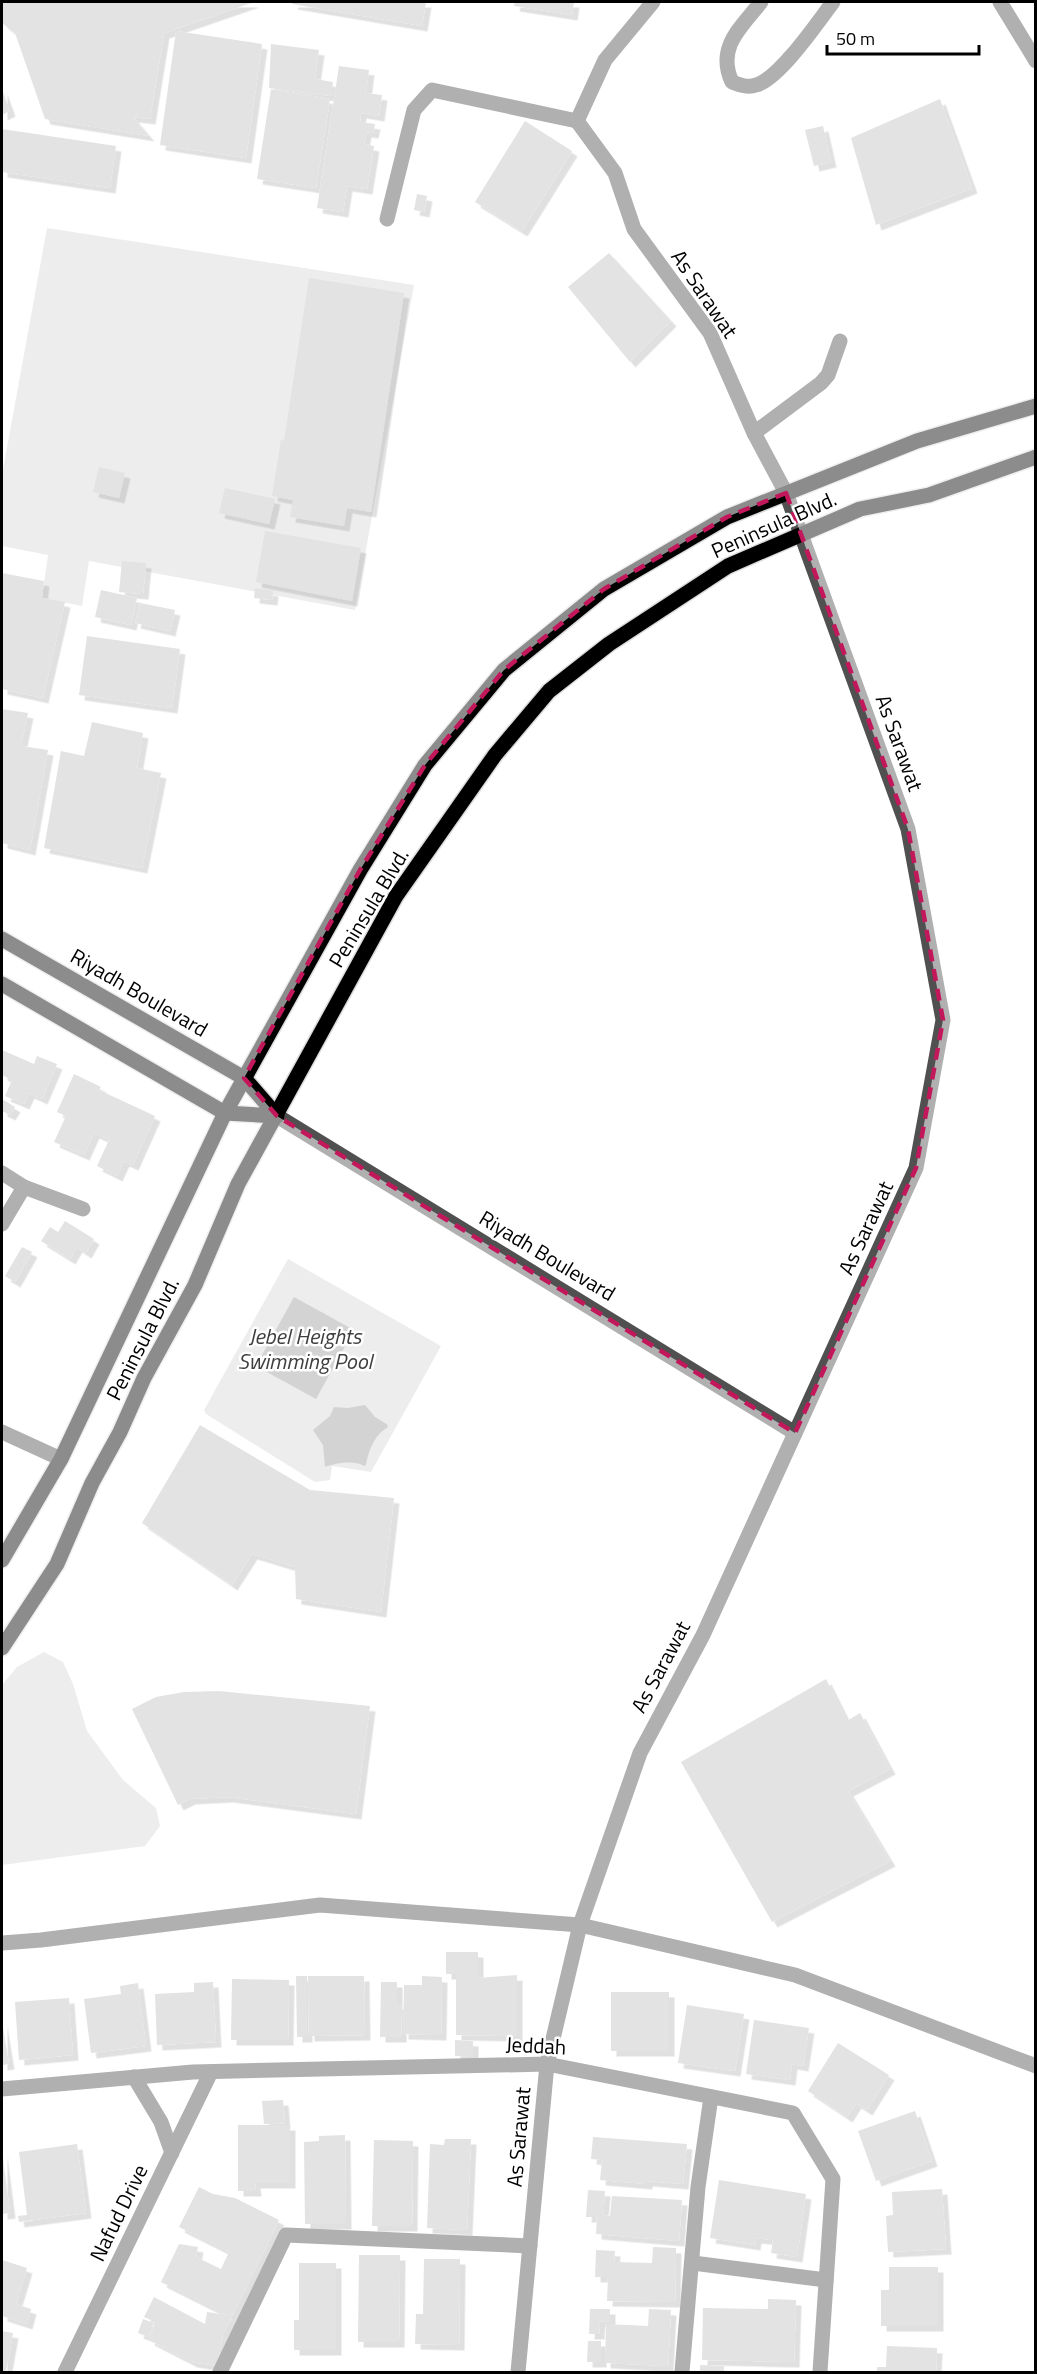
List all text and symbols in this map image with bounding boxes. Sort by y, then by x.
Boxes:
scale bar [827,18,978,56]
text: 50 m [836,25,875,52]
street label: As Sarawat [663,243,747,345]
street label: Peninsula Blvd. [706,482,841,566]
street label: As Sarawat [868,690,932,796]
street label: Peninsula Blvd. [320,842,416,973]
street label: Riyadh Boulevard [65,940,214,1045]
street label: As Sarawat [829,1175,901,1280]
street label: Riyadh Boulevard [473,1202,622,1309]
street label: Peninsula Blvd. [97,1271,187,1406]
water label: Jebel Heights Swimming Pool [238,1319,375,1378]
street label: As Sarawat [622,1614,698,1718]
street label: Jeddah [505,2027,567,2063]
street label: As Sarawat [498,2085,538,2188]
street label: Nafud Drive [81,2159,155,2267]

